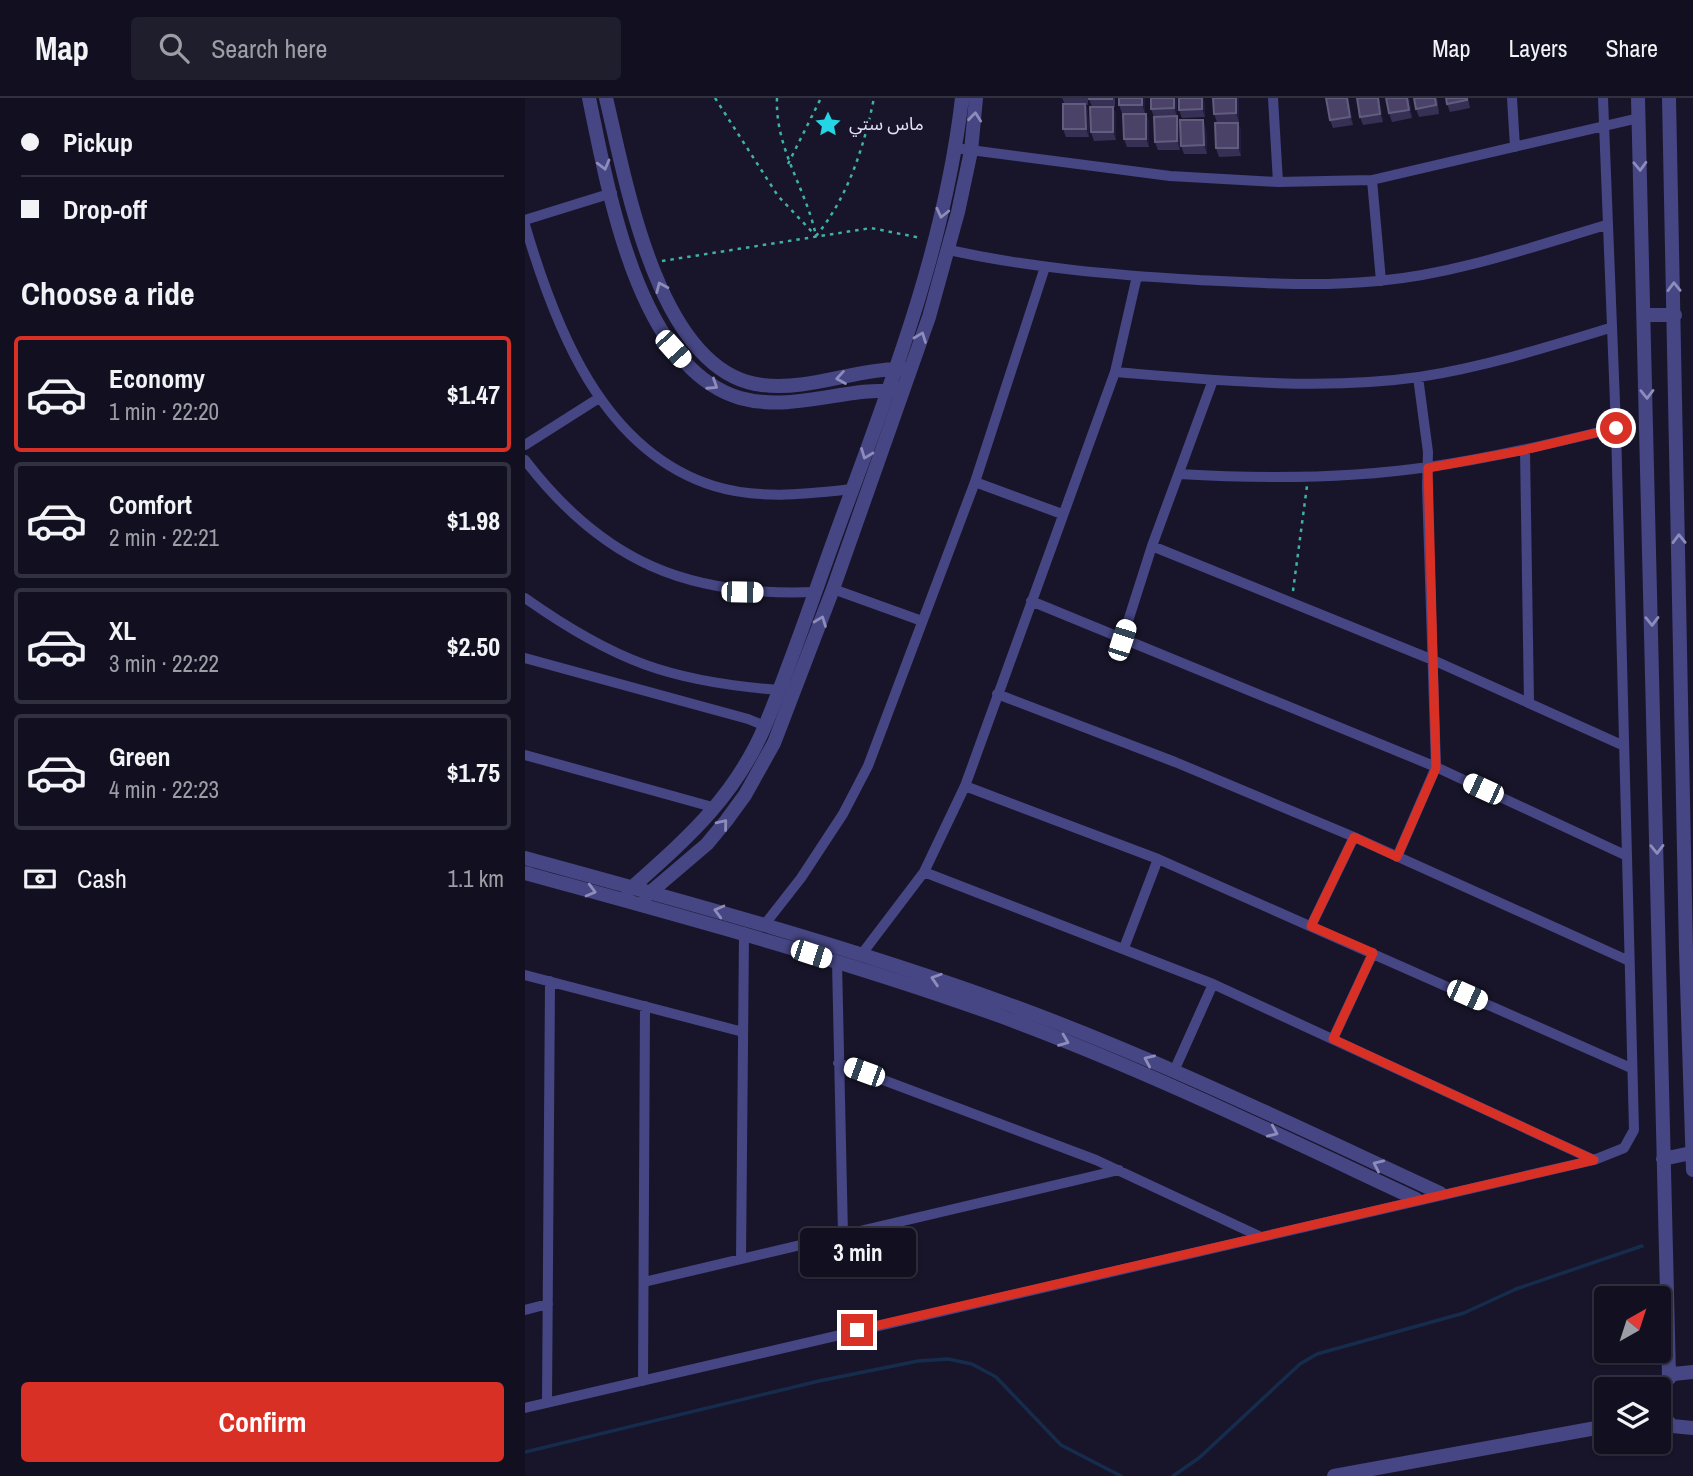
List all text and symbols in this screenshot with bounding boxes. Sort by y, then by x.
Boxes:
search box [131,17,621,80]
text: Map [35,26,89,70]
icon: search [155,29,193,67]
text: Search here [211,31,327,66]
text: Map [1432,32,1470,64]
text: Layers [1508,32,1567,64]
text: Share [1605,32,1658,64]
place icon: ماس ستي [813,109,843,139]
place label: ماس ستي [849,111,924,137]
one-way arrow [967,111,982,122]
text: Pickup [63,125,133,160]
one-way arrow [596,158,610,170]
one-way arrow [1633,161,1648,172]
text: Drop-off [63,192,147,227]
one-way arrow [935,207,950,219]
text: Choose a ride [21,272,195,315]
one-way arrow [1666,281,1682,292]
one-way arrow [655,282,669,294]
car [652,326,695,372]
one-way arrow [913,332,927,344]
text: Economy [109,361,205,396]
icon: car [25,363,88,426]
one-way arrow [836,370,847,385]
one-way arrow [706,376,719,389]
text: $1.47 [447,377,500,412]
one-way arrow [1639,389,1655,399]
text: 1 min · 22:20 [109,396,219,427]
route start [1600,412,1632,444]
one-way arrow [861,447,875,459]
text: Comfort [109,487,192,522]
icon: car [25,489,88,552]
text: $1.98 [447,503,500,538]
text: 2 min · 22:21 [109,522,219,553]
one-way arrow [1671,533,1686,544]
car [721,581,764,603]
text: XL [109,613,136,648]
icon: car [25,615,88,678]
one-way arrow [813,615,827,627]
one-way arrow [1644,616,1659,627]
car [1106,617,1139,663]
text: $2.50 [447,629,500,664]
text: 3 min · 22:22 [109,648,219,679]
text: Green [109,739,171,774]
icon: car [25,741,88,804]
text: $1.75 [447,755,500,790]
car [1460,771,1507,807]
text: 4 min · 22:23 [109,774,219,805]
one-way arrow [714,820,727,832]
one-way arrow [1649,843,1664,854]
icon: cash [21,860,59,898]
text: Cash [77,861,127,896]
text: 1.1 km [447,863,504,894]
one-way arrow [585,883,597,898]
one-way arrow [714,905,726,920]
car [788,938,835,970]
one-way arrow [931,973,943,987]
car [1444,977,1491,1013]
one-way arrow [1058,1033,1070,1047]
one-way arrow [1144,1054,1156,1068]
car [841,1055,888,1089]
one-way arrow [1266,1124,1278,1138]
one-way arrow [1373,1159,1385,1173]
callout: 3 min [799,1228,915,1278]
text: 3 min [833,1237,883,1268]
north arrow [1594,1286,1671,1363]
map controls [1594,1286,1671,1454]
route end [841,1314,873,1346]
button: layers [1594,1377,1671,1454]
button: Confirm [21,1382,504,1462]

